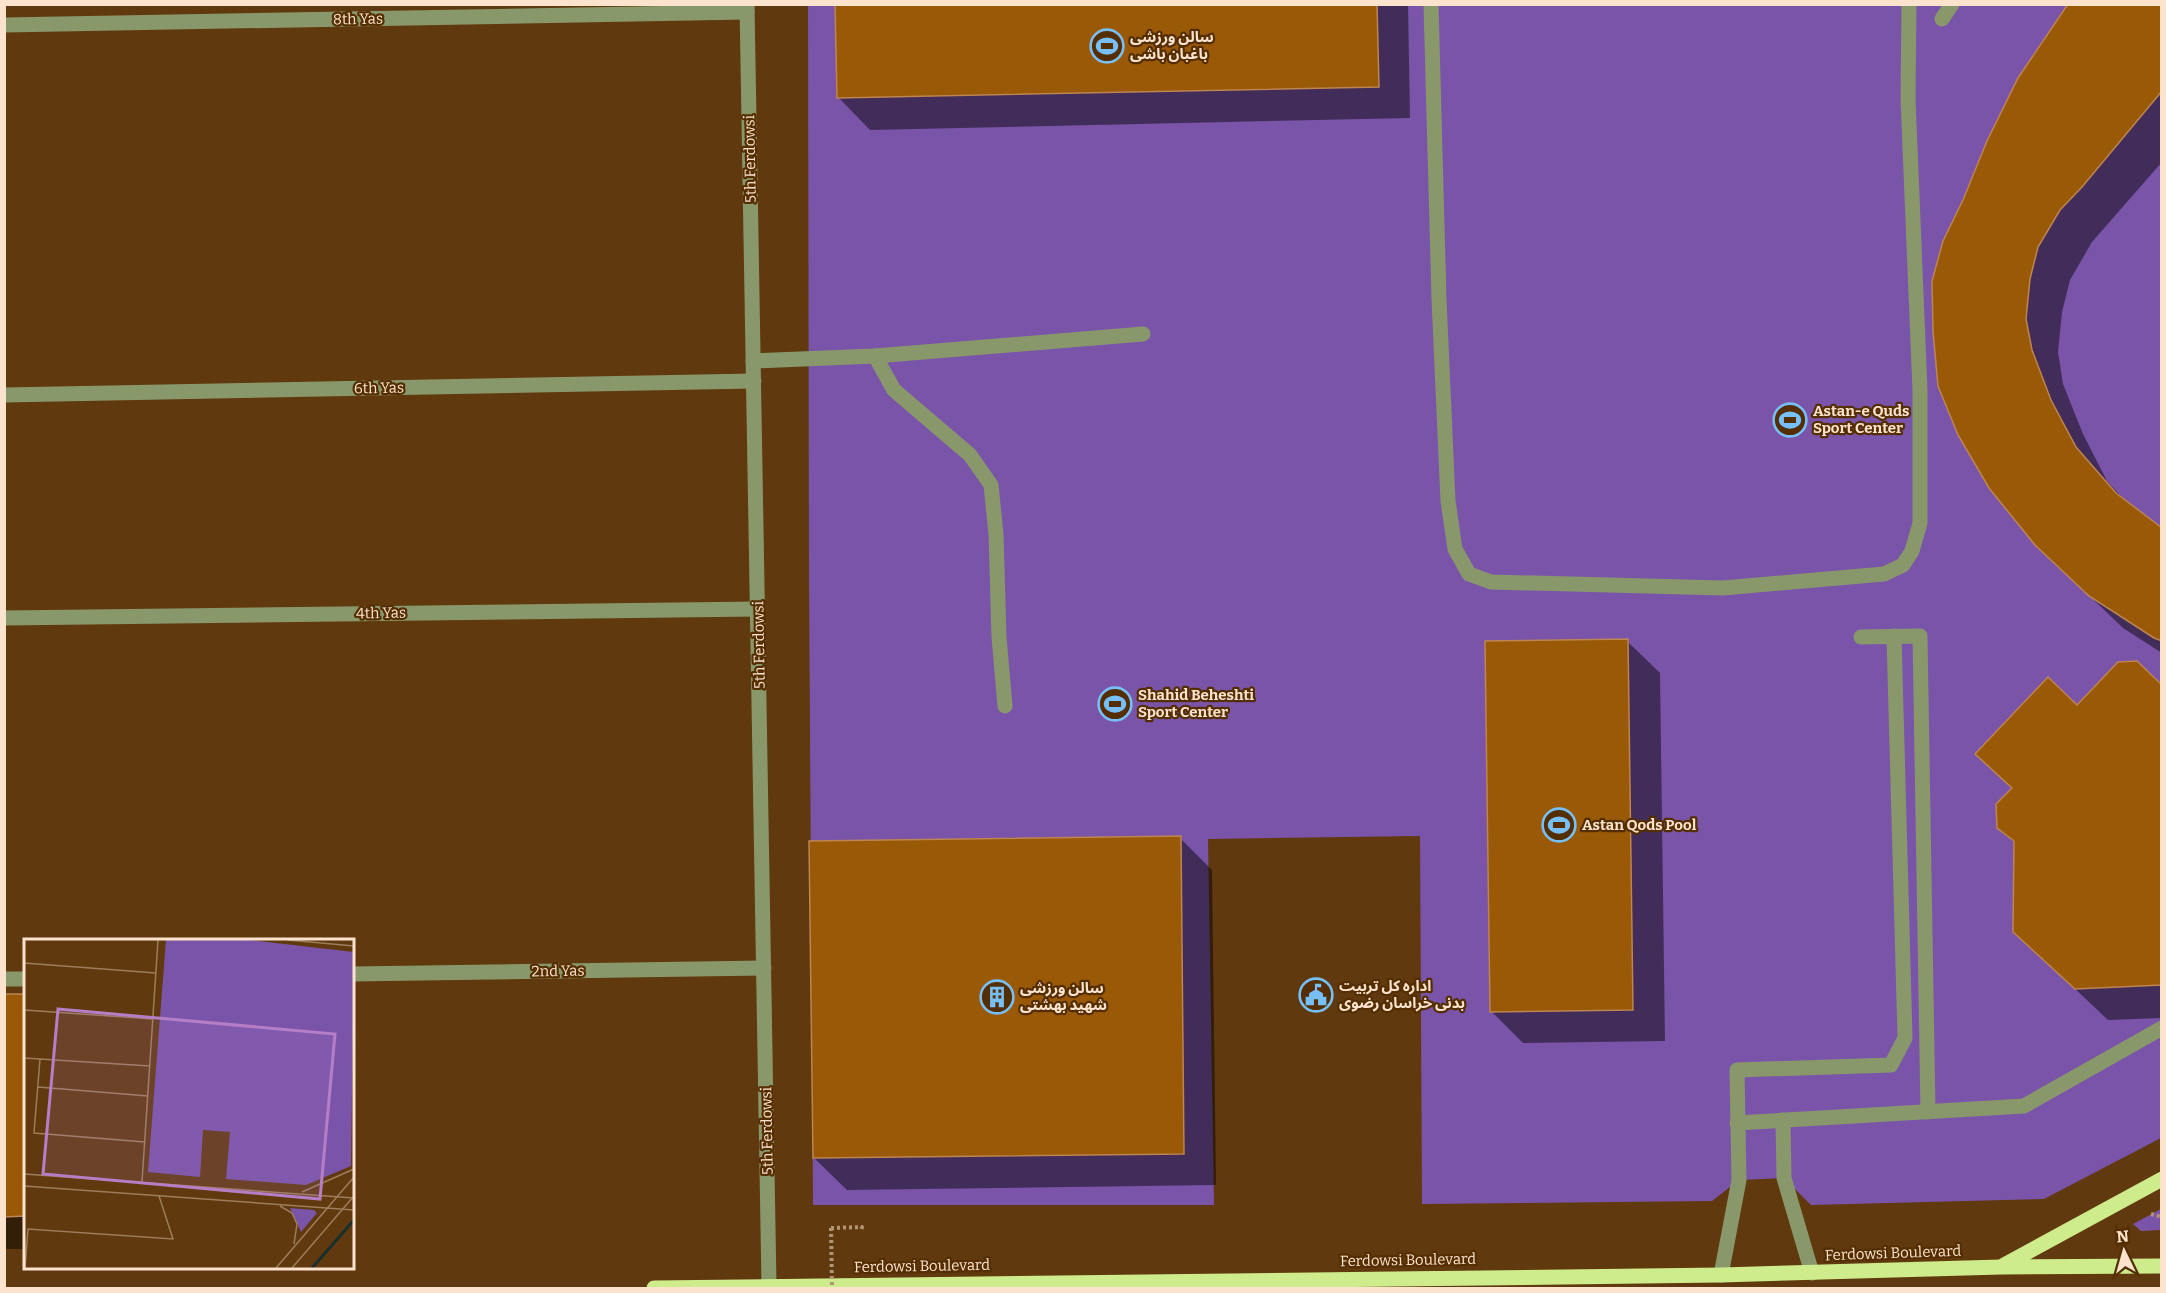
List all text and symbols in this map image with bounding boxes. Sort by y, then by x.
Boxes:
street label: 8th Yas [333,10,383,28]
sports icon: سالن ورزشی باغبان باشی [1089,28,1125,64]
place label: سالن ورزشی باغبان باشی [1130,28,1214,63]
street label: 5th Ferdowsi [740,114,760,203]
street label: 6th Yas [354,379,404,397]
sports icon: Astan-e Quds Sport Center [1772,402,1808,438]
place label: Astan-e Quds Sport Center [1813,402,1909,437]
street label: 5th Ferdowsi [749,600,769,689]
street label: 4th Yas [356,604,406,622]
sports icon: Shahid Beheshti Sport Center [1097,686,1133,722]
place label: Shahid Beheshti Sport Center [1138,686,1254,721]
sports icon: Astan Qods Pool [1541,807,1577,843]
place label: Astan Qods Pool [1582,816,1697,834]
inset map [24,939,354,1269]
street label: 2nd Yas [531,962,585,980]
public building icon: اداره کل تربیت بدنی خراسان رضوی [1298,977,1334,1013]
place label: اداره کل تربیت بدنی خراسان رضوی [1339,977,1465,1012]
building icon: سالن ورزشی شهید بهشتی [979,979,1015,1015]
place label: سالن ورزشی شهید بهشتی [1020,979,1107,1014]
street label: 5th Ferdowsi [757,1086,777,1175]
north arrow [2094,1221,2154,1281]
text: N [2116,1227,2130,1247]
street label: Ferdowsi Boulevard [1825,1242,1962,1264]
street label: Ferdowsi Boulevard [1340,1250,1476,1270]
street label: Ferdowsi Boulevard [854,1256,990,1276]

